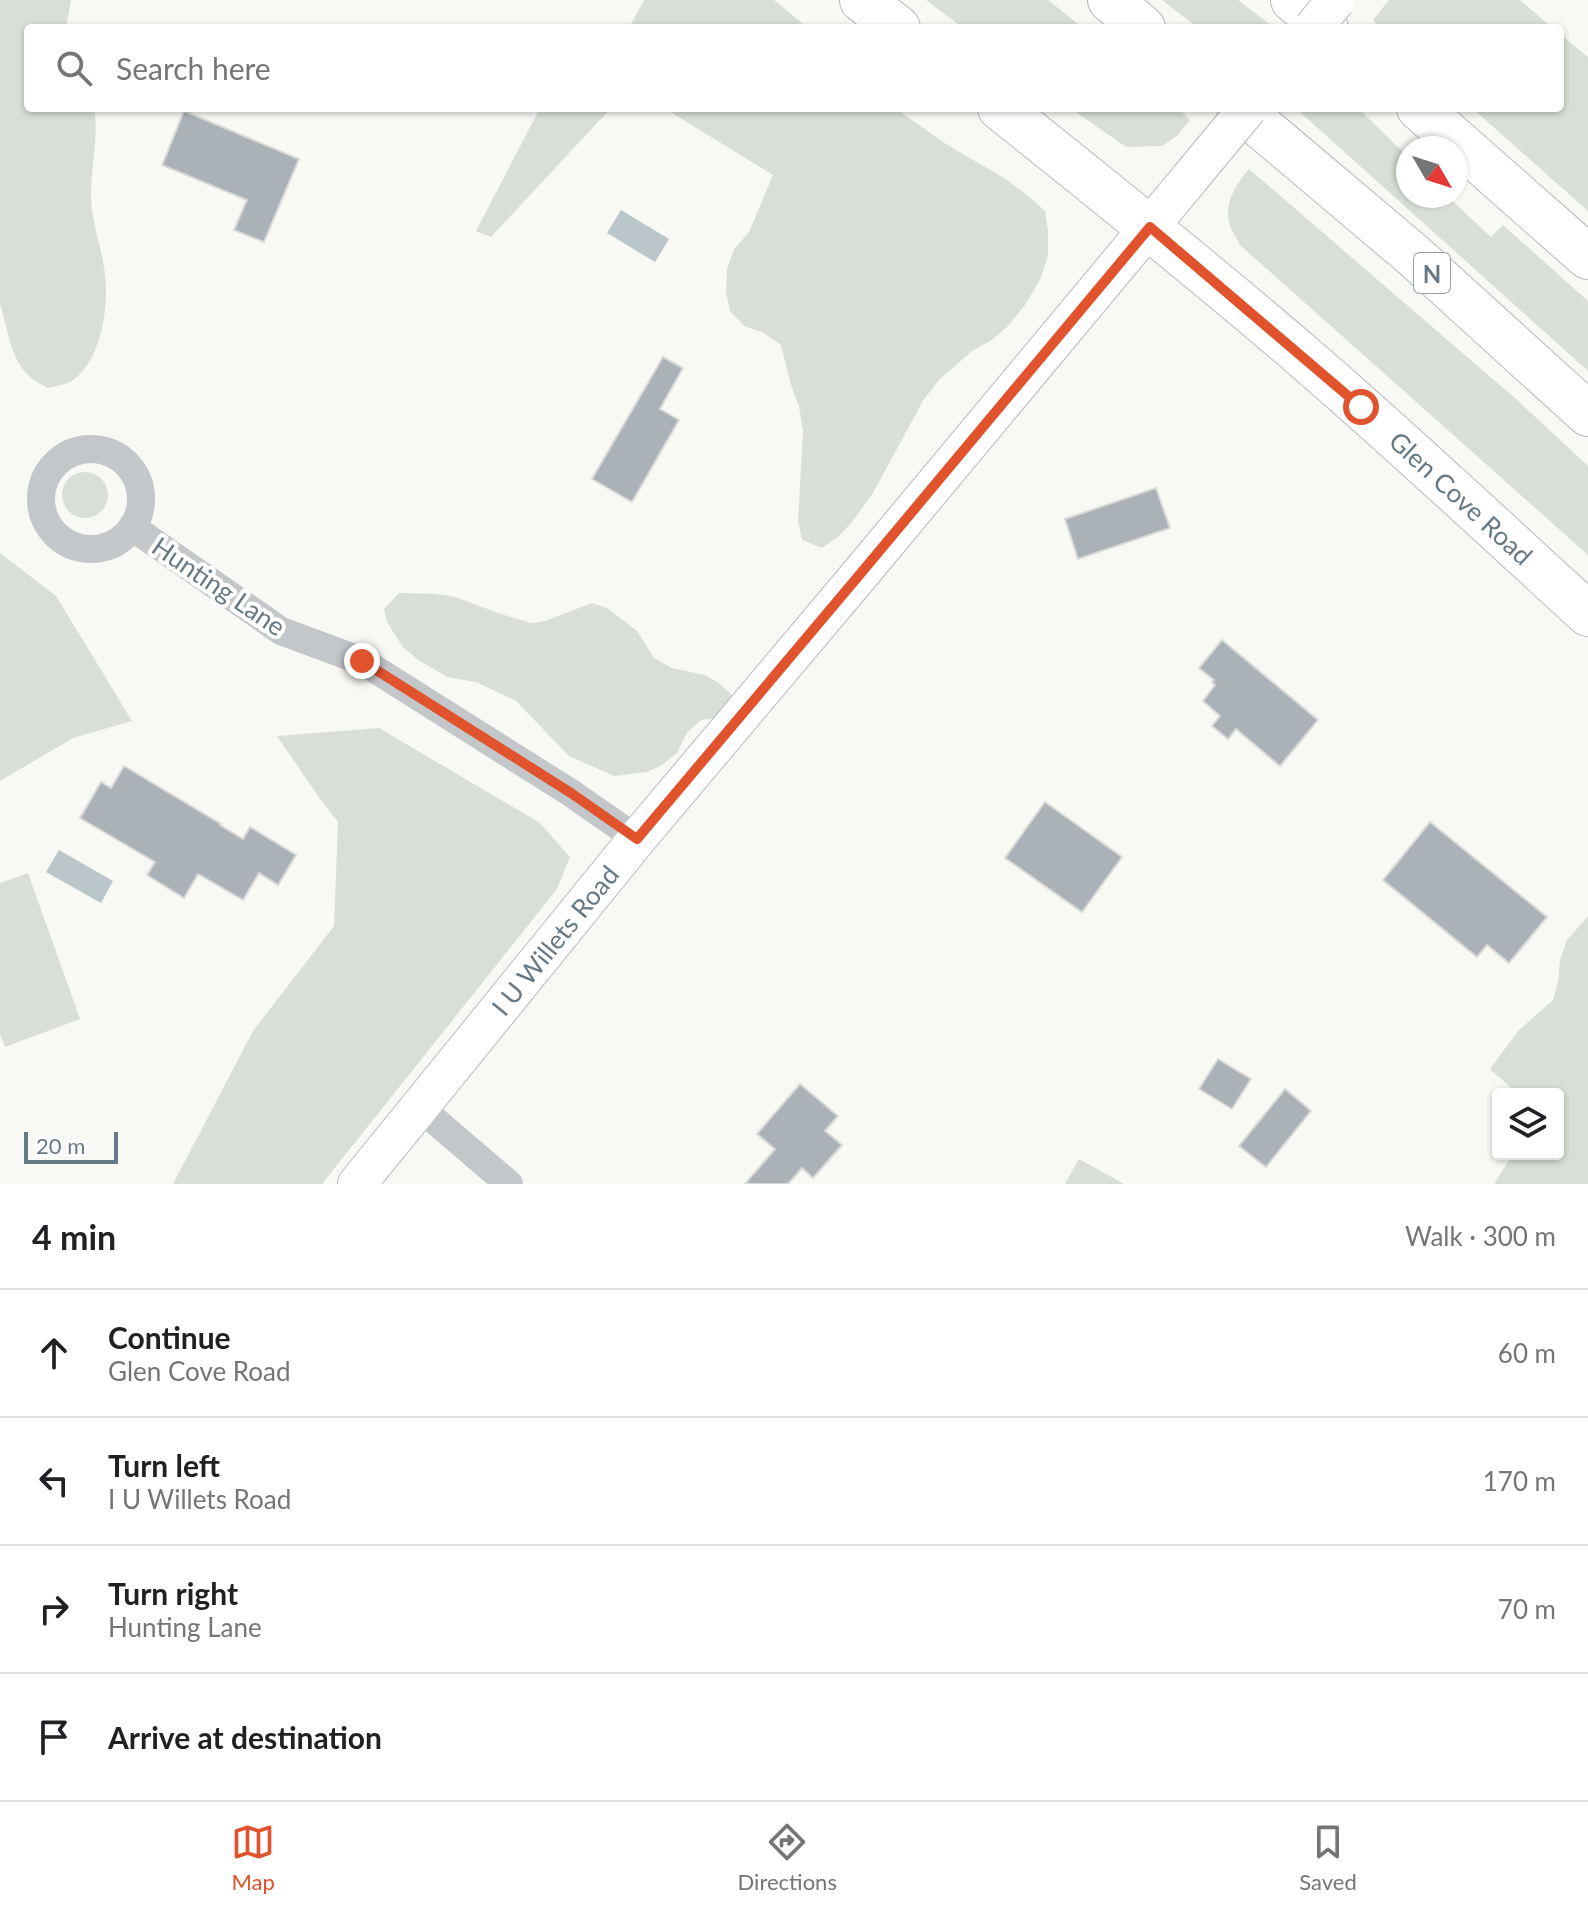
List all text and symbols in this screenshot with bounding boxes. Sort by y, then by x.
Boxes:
search box [24,24,1564,112]
icon: search [52,46,96,90]
text: Search here [116,50,271,86]
north arrow [1396,136,1468,208]
road number: N [1414,253,1450,293]
route start [1343,389,1379,425]
street label: Glen Cove Road [1383,424,1539,571]
street label: Hunting Lane [146,530,292,642]
route end [344,643,380,679]
street label: I U Willets Road [485,859,625,1021]
map controls [1492,1088,1564,1160]
button: layers [1492,1088,1564,1160]
scale bar [24,1128,118,1164]
text: 20 m [36,1132,85,1159]
text: 4 min [32,1216,116,1257]
text: Walk · 300 m [1405,1220,1556,1252]
text: Continue [108,1319,231,1355]
icon: ahead [32,1331,76,1375]
text: 60 m [1498,1337,1556,1369]
text: Glen Cove Road [108,1355,291,1387]
text: Turn left [108,1447,220,1483]
icon: left [32,1459,76,1503]
text: 170 m [1483,1465,1556,1497]
text: I U Willets Road [108,1483,291,1515]
text: Turn right [108,1575,238,1611]
icon: right [32,1587,76,1631]
text: 70 m [1498,1593,1556,1625]
text: Hunting Lane [108,1611,262,1643]
icon: arrive [32,1715,76,1759]
text: Arrive at destination [108,1719,382,1755]
tab: Map [231,1820,275,1895]
tab: Directions [738,1820,837,1895]
tab: Saved [1299,1820,1357,1895]

